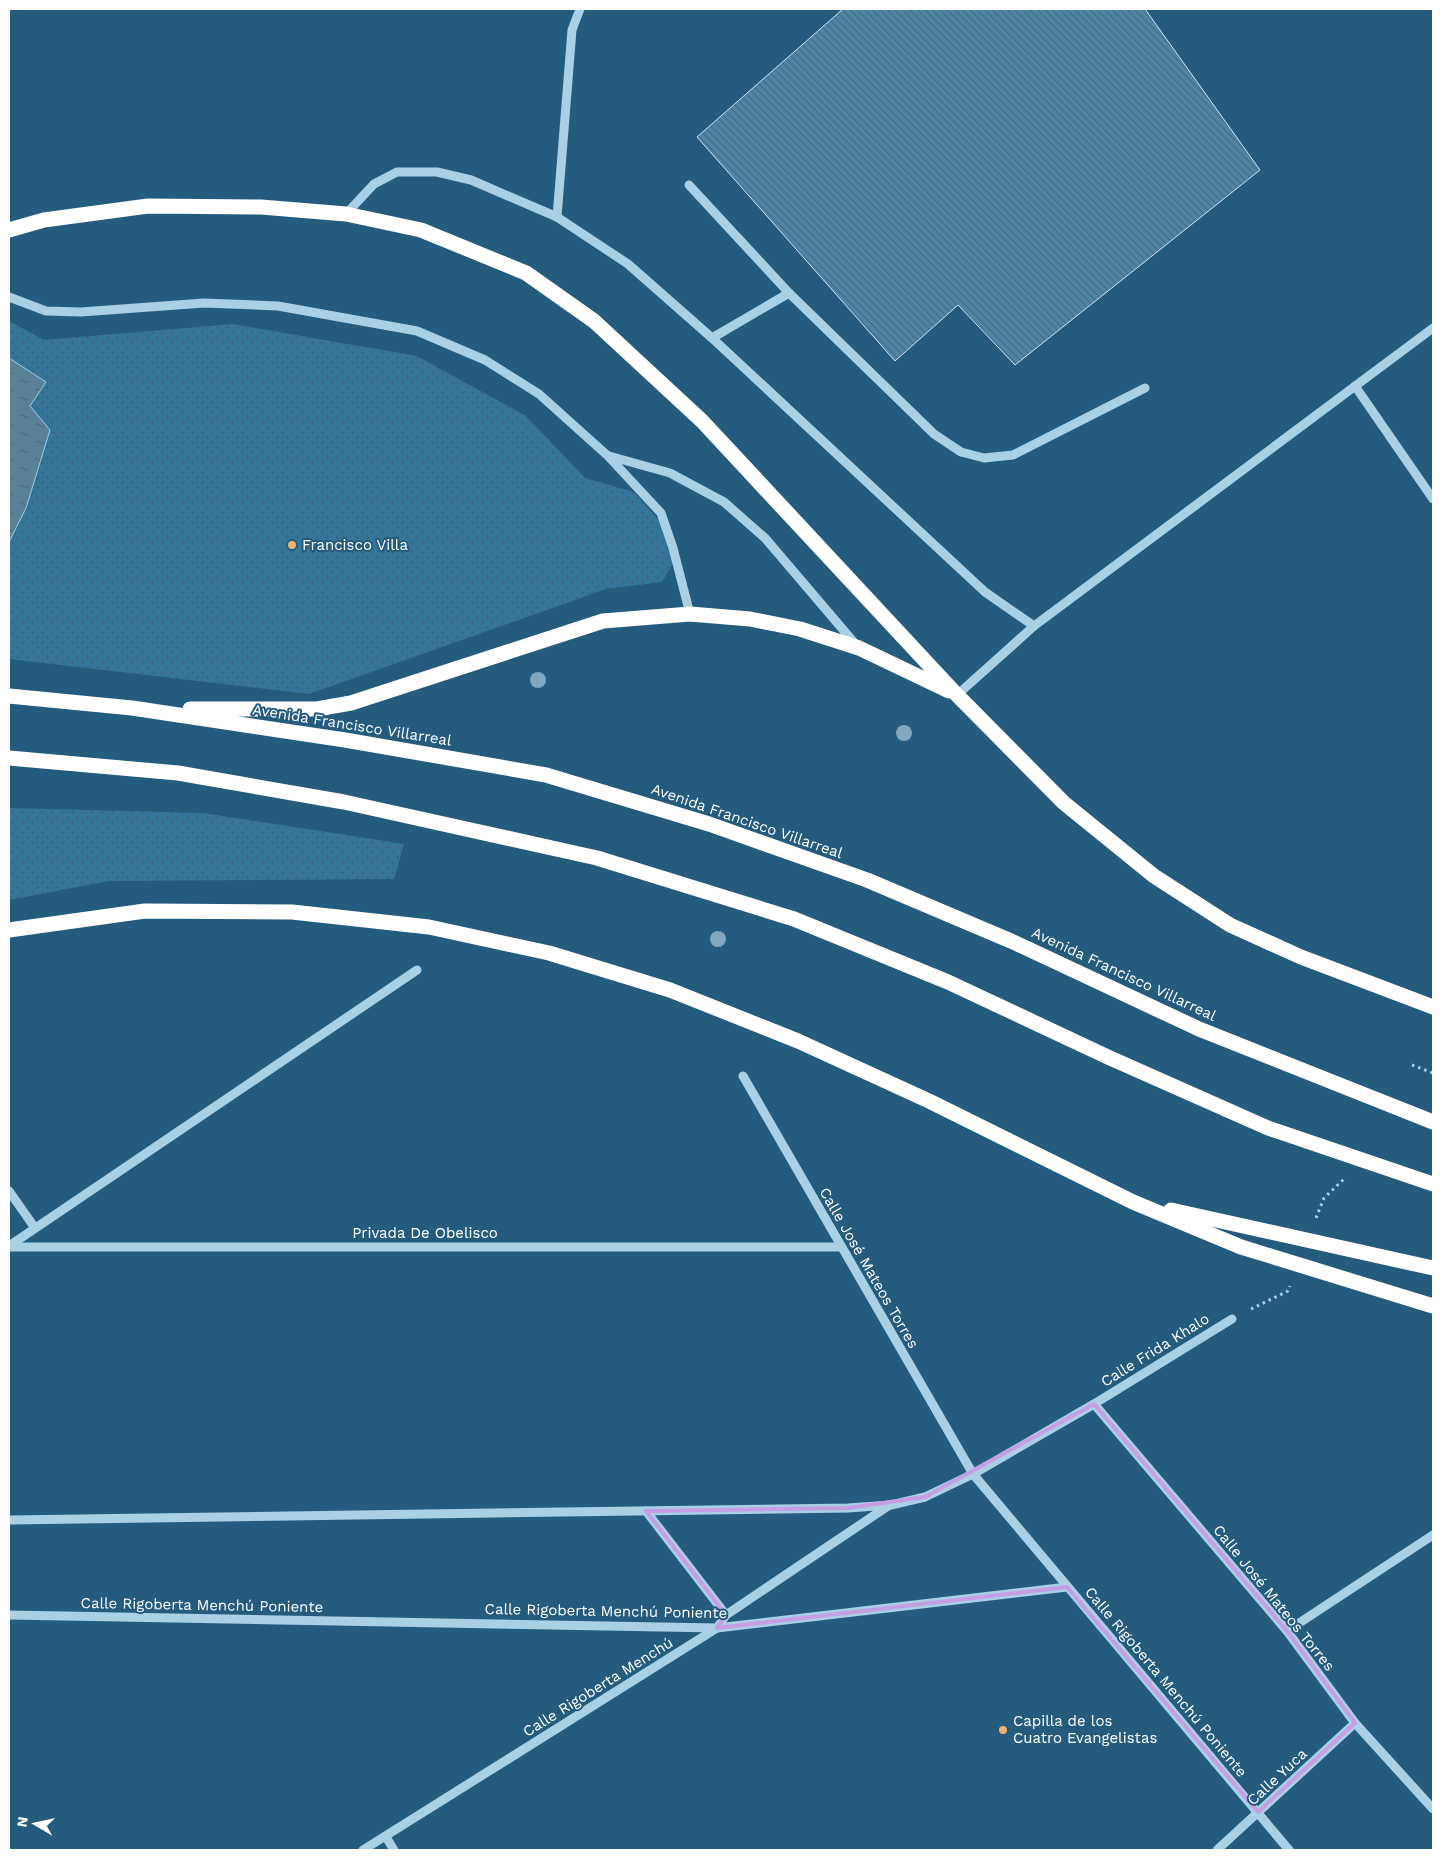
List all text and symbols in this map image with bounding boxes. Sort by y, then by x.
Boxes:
place label: Francisco Villa [302,536,408,554]
marker: Francisco Villa [286,539,298,551]
street label: Avenida Francisco Villarreal [251,700,453,750]
street label: Avenida Francisco Villarreal [649,780,846,862]
street label: Avenida Francisco Villarreal [1029,923,1219,1025]
street label: Calle José Mateos Torres [815,1184,923,1352]
street label: Privada De Obelisco [352,1224,498,1242]
street label: Calle Frida Khalo [1098,1309,1212,1391]
street label: Calle José Mateos Torres [1209,1521,1339,1675]
street label: Calle Rigoberta Menchú Poniente [1081,1583,1251,1781]
street label: Calle Rigoberta Menchú Poniente [81,1594,323,1616]
street label: Calle Rigoberta Menchú Poniente [485,1600,727,1622]
street label: Calle Rigoberta Menchú [520,1633,676,1741]
place label: Capilla de los Cuatro Evangelistas [1013,1712,1157,1747]
marker: Capilla de los Cuatro Evangelistas [997,1724,1009,1736]
street label: Calle Yuca [1243,1744,1311,1809]
north arrow [10,1799,60,1849]
text: N [13,1816,31,1828]

